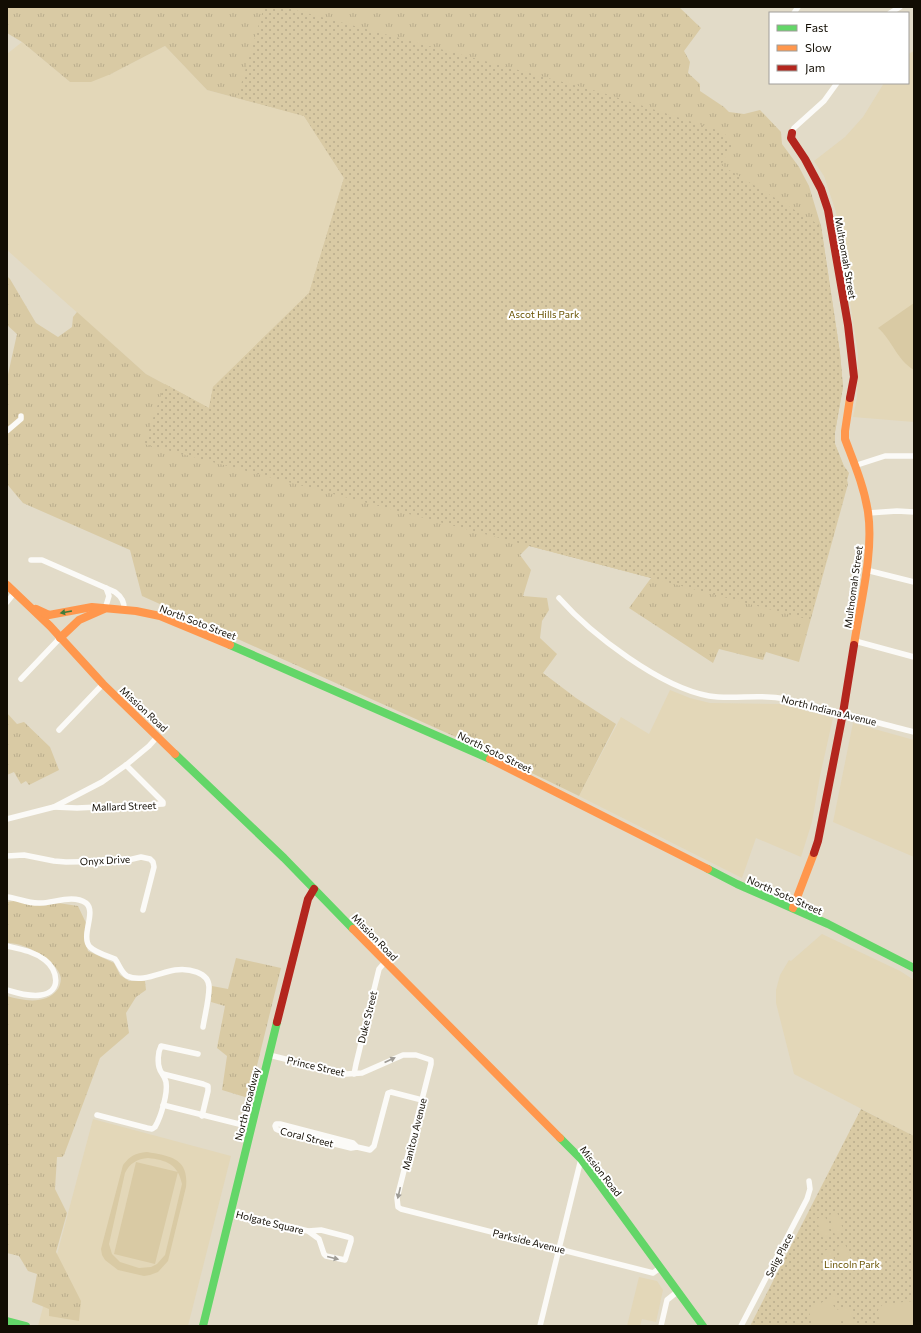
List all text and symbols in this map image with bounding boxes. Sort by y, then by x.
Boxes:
legend [769,12,909,84]
text: Fast [805,20,828,34]
text: Slow [805,40,832,54]
text: Jam [805,60,825,75]
street label: Multnomah Street [833,216,859,300]
park label: Ascot Hills Park [509,308,580,320]
street label: Multnomah Street [841,545,865,629]
street label: North Soto Street [158,602,238,642]
one-way arrow [60,609,72,615]
street label: Mission Road [118,684,170,734]
street label: North Indiana Avenue [780,692,878,728]
street label: North Soto Street [456,729,534,775]
street label: Mallard Street [91,799,157,813]
street label: Onyx Drive [80,853,130,867]
street label: North Soto Street [745,873,825,917]
street label: Mission Road [350,911,401,963]
street label: Duke Street [355,990,379,1044]
street label: Prince Street [286,1054,346,1078]
one-way arrow [385,1057,396,1063]
street label: North Broadway [232,1066,262,1142]
street label: Manitou Avenue [399,1097,429,1171]
street label: Coral Street [279,1125,335,1149]
street label: Mission Road [578,1143,625,1199]
one-way arrow [396,1187,402,1199]
street label: Holgate Square [235,1208,305,1236]
street label: Parkside Avenue [491,1226,567,1256]
street label: Selig Place [763,1231,795,1279]
one-way arrow [327,1255,339,1261]
park label: Lincoln Park [824,1258,881,1270]

